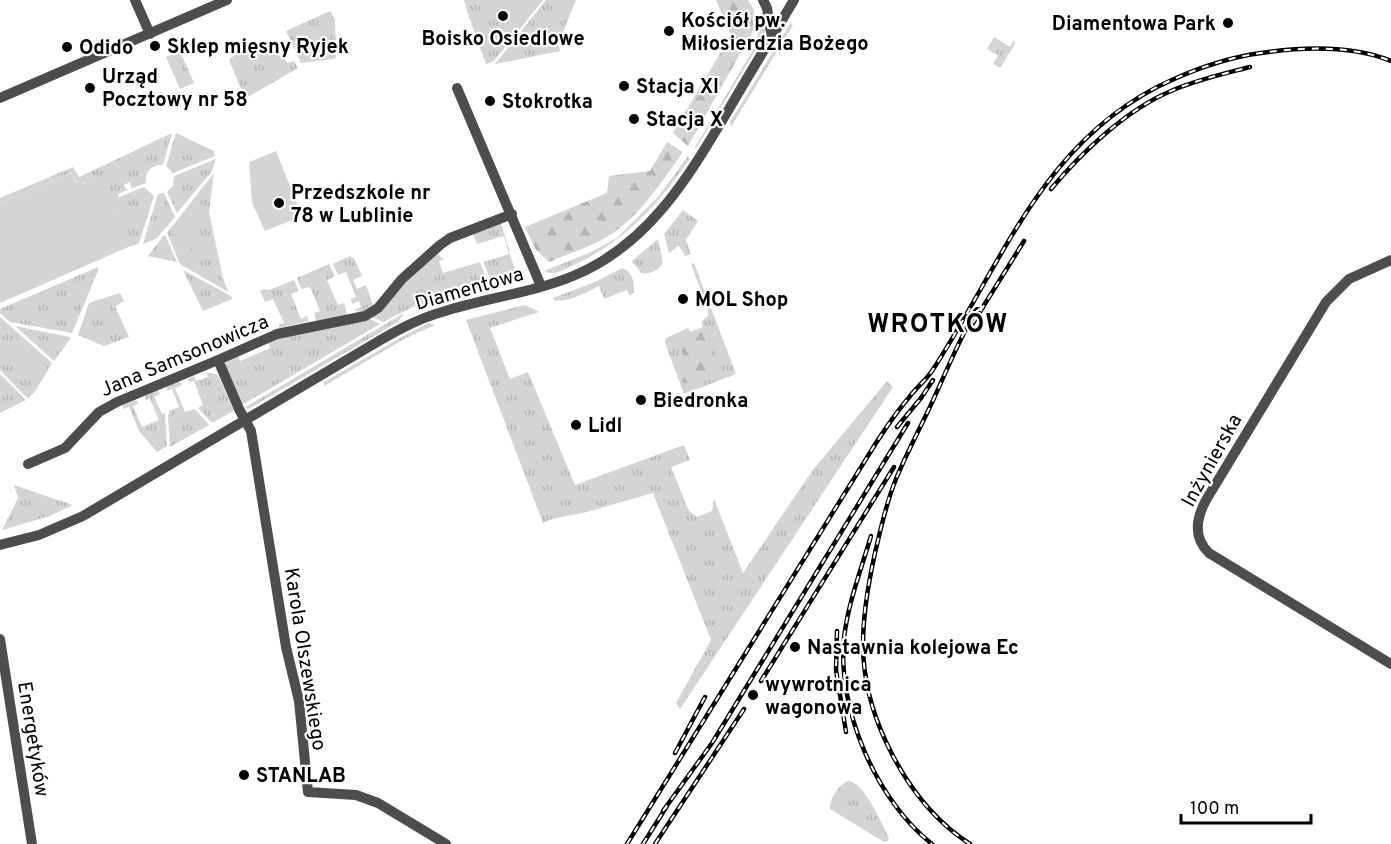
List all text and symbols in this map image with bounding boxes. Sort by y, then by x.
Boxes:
marker: Boisko Osiedlowe [496,9,510,23]
place label: Kościół pw. Miłosierdzia Bożego [681,9,869,58]
place label: Diamentowa Park [1052,12,1216,38]
marker: Diamentowa Park [1221,16,1235,30]
marker: Kościół pw. Miłosierdzia Bożego [662,24,676,38]
place label: Boisko Osiedlowe [421,27,585,53]
place label: Sklep mięsny Ryjek [167,35,349,61]
place label: Odido [79,36,133,62]
marker: Sklep mięsny Ryjek [148,39,162,53]
marker: Odido [60,40,74,54]
place label: Urząd Pocztowy nr 58 [102,65,248,114]
place label: Stacja XI [636,75,719,101]
marker: Stacja XI [617,79,631,93]
marker: Urząd Pocztowy nr 58 [83,81,97,95]
place label: Stokrotka [502,90,593,116]
marker: Stokrotka [483,94,497,108]
place label: Stacja X [646,108,723,134]
marker: Stacja X [627,112,641,126]
place label: Przedszkole nr 78 w Lublinie [291,181,431,230]
marker: Przedszkole nr 78 w Lublinie [272,196,286,210]
street label: Diamentowa [412,262,527,318]
place label: MOL Shop [695,288,788,314]
marker: MOL Shop [676,292,690,306]
district label: WROTKÓW [867,307,1009,342]
street label: Jana Samsonowicza [97,310,273,404]
place label: Biedronka [653,389,748,415]
marker: Biedronka [634,393,648,407]
street label: Inżynierska [1176,410,1249,512]
place label: Lidl [588,414,622,440]
marker: Lidl [569,418,583,432]
street label: Karola Olszewskiego [277,566,331,753]
place label: Nastawnia kolejowa Ec [807,636,1019,662]
marker: Nastawnia kolejowa Ec [788,640,802,654]
place label: wywrotnica wagonowa [765,673,872,722]
street label: Energetyków [10,680,54,799]
marker: wywrotnica wagonowa [746,688,760,702]
place label: STANLAB [256,764,346,790]
marker: STANLAB [237,768,251,782]
scale bar [1181,787,1312,825]
text: 100 m [1190,798,1239,821]

